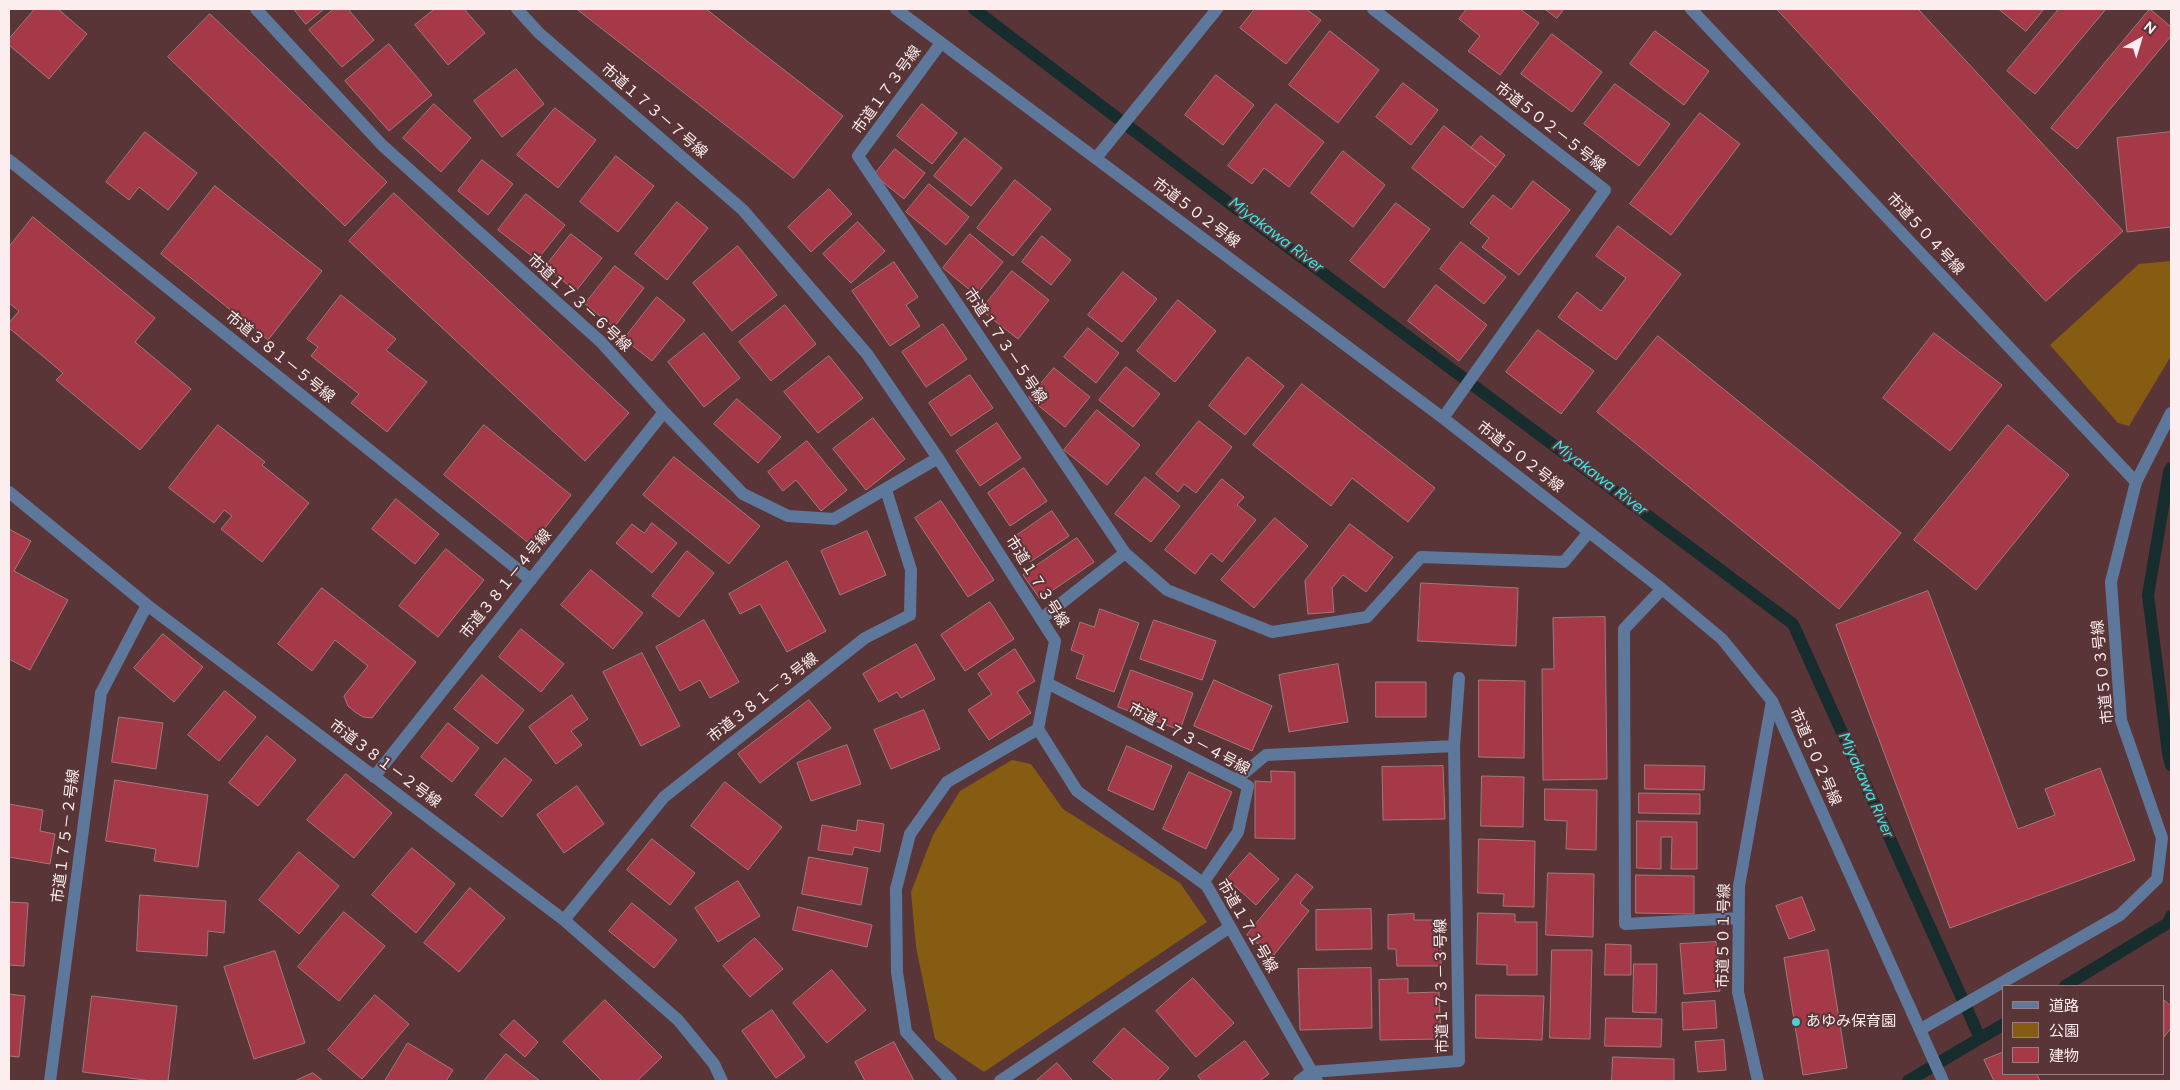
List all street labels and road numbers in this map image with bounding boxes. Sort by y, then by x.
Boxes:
street label: 市道１７３号線 [849,42,925,138]
street label: 市道１７３－７号線 [597,60,711,162]
street label: 市道５０２－５号線 [1491,78,1609,176]
street label: 市道５０２号線 [1149,174,1243,252]
street label: 市道５０４号線 [1883,189,1967,279]
street label: 市道１７３－６号線 [523,250,635,356]
street label: 市道１７３－５号線 [960,285,1050,407]
street label: 市道３８１－５号線 [222,308,338,406]
street label: 市道５０２号線 [1473,418,1567,496]
street label: 市道３８１－４号線 [457,526,555,642]
street label: 市道１７３号線 [1002,533,1072,631]
street label: 市道５０３号線 [2089,619,2117,725]
street label: 市道３８１－３号線 [704,649,822,747]
street label: 市道１７３－４号線 [1125,699,1253,779]
street label: 市道５０２号線 [1785,705,1845,809]
street label: 市道３８１－２号線 [326,716,444,812]
street label: 市道１７５－２号線 [49,768,83,904]
street label: 市道１７１号線 [1213,876,1281,976]
street label: 市道５０１号線 [1714,883,1734,989]
street label: 市道１７３－３号線 [1432,918,1452,1054]

